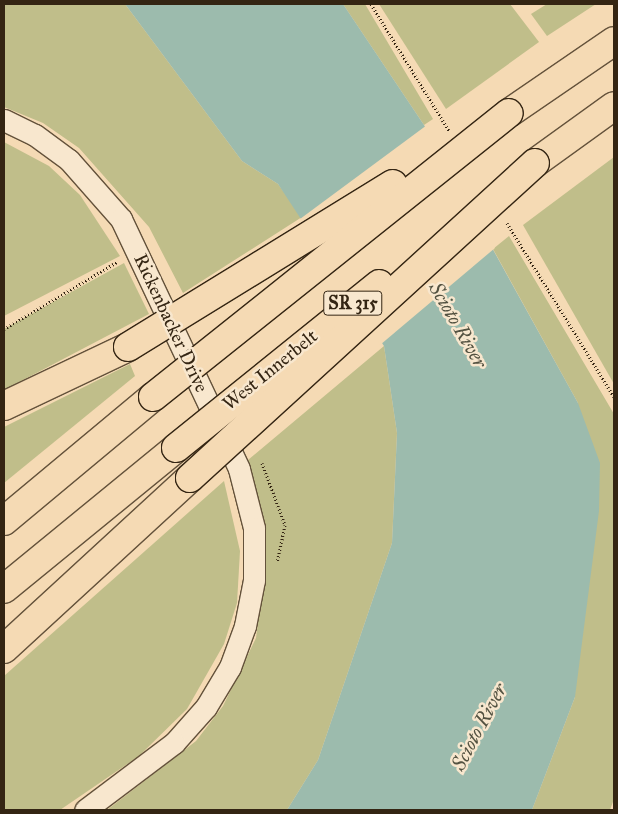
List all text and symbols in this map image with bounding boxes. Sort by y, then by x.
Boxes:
street label: Rickenbacker Drive [129,250,213,396]
water label: Scioto River [424,278,492,372]
road number: SR 315 [323,288,383,318]
street label: West Innerbelt [218,325,322,415]
water label: Scioto River [446,679,512,775]

